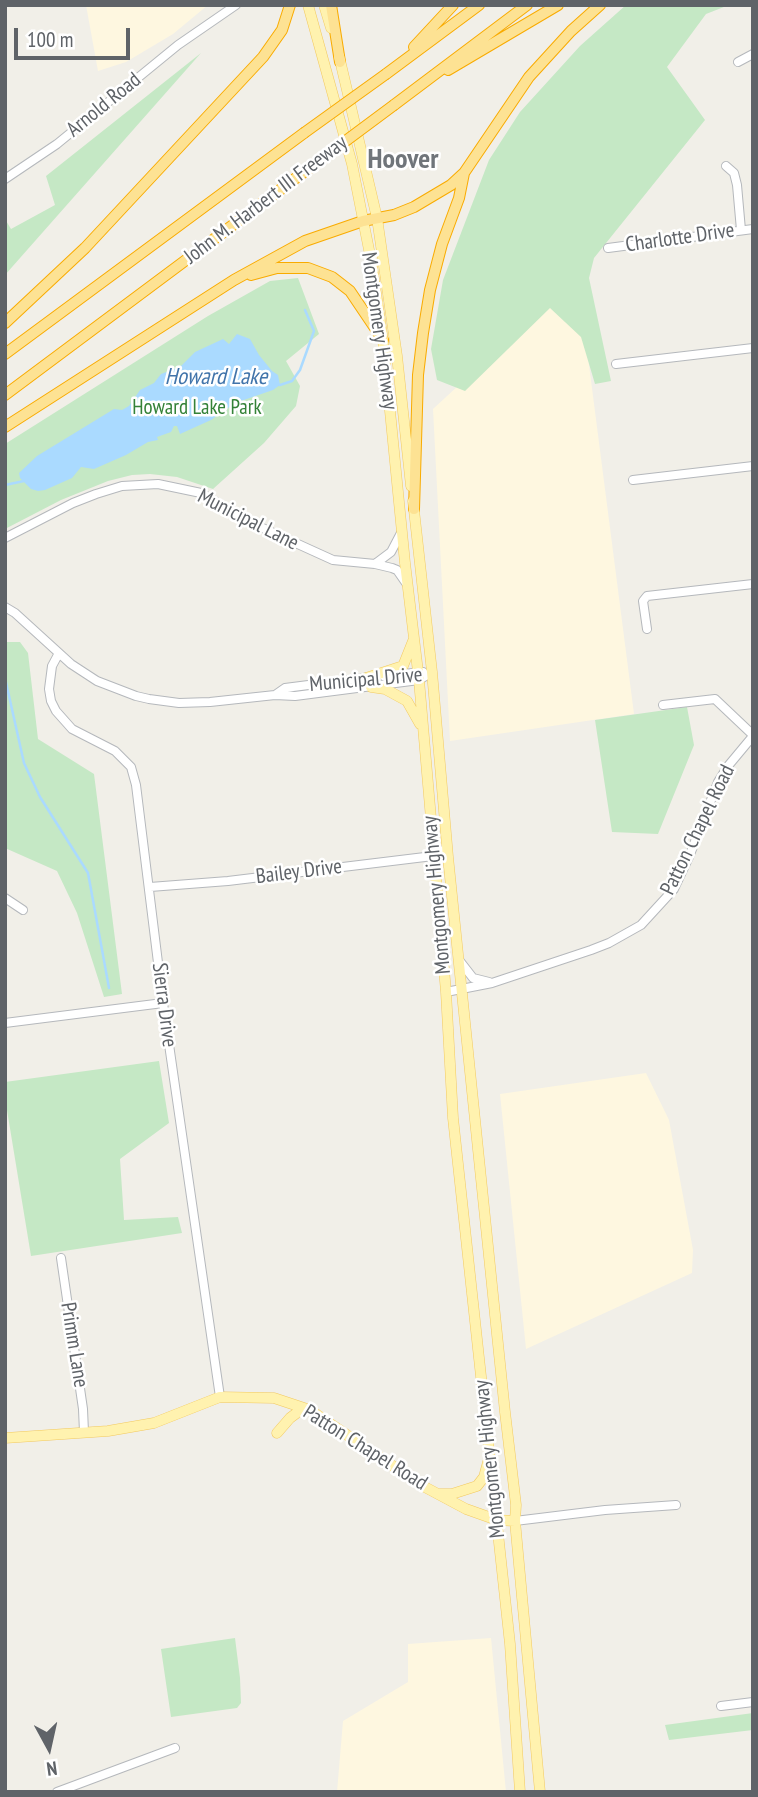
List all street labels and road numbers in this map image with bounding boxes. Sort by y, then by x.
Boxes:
street label: Arnold Road [62,67,146,143]
street label: John M. Harbert III Freeway [180,130,352,270]
street label: Charlotte Drive [624,218,736,258]
street label: Montgomery Highway [355,251,403,411]
street label: Municipal Lane [193,484,303,556]
street label: Municipal Drive [308,663,424,697]
street label: Patton Chapel Road [656,761,740,899]
street label: Montgomery Highway [418,815,456,975]
street label: Bailey Drive [255,854,343,890]
street label: Sierra Drive [146,961,182,1049]
street label: Primm Lane [55,1301,93,1389]
street label: Montgomery Highway [469,1379,511,1539]
street label: Patton Chapel Road [298,1400,432,1496]

